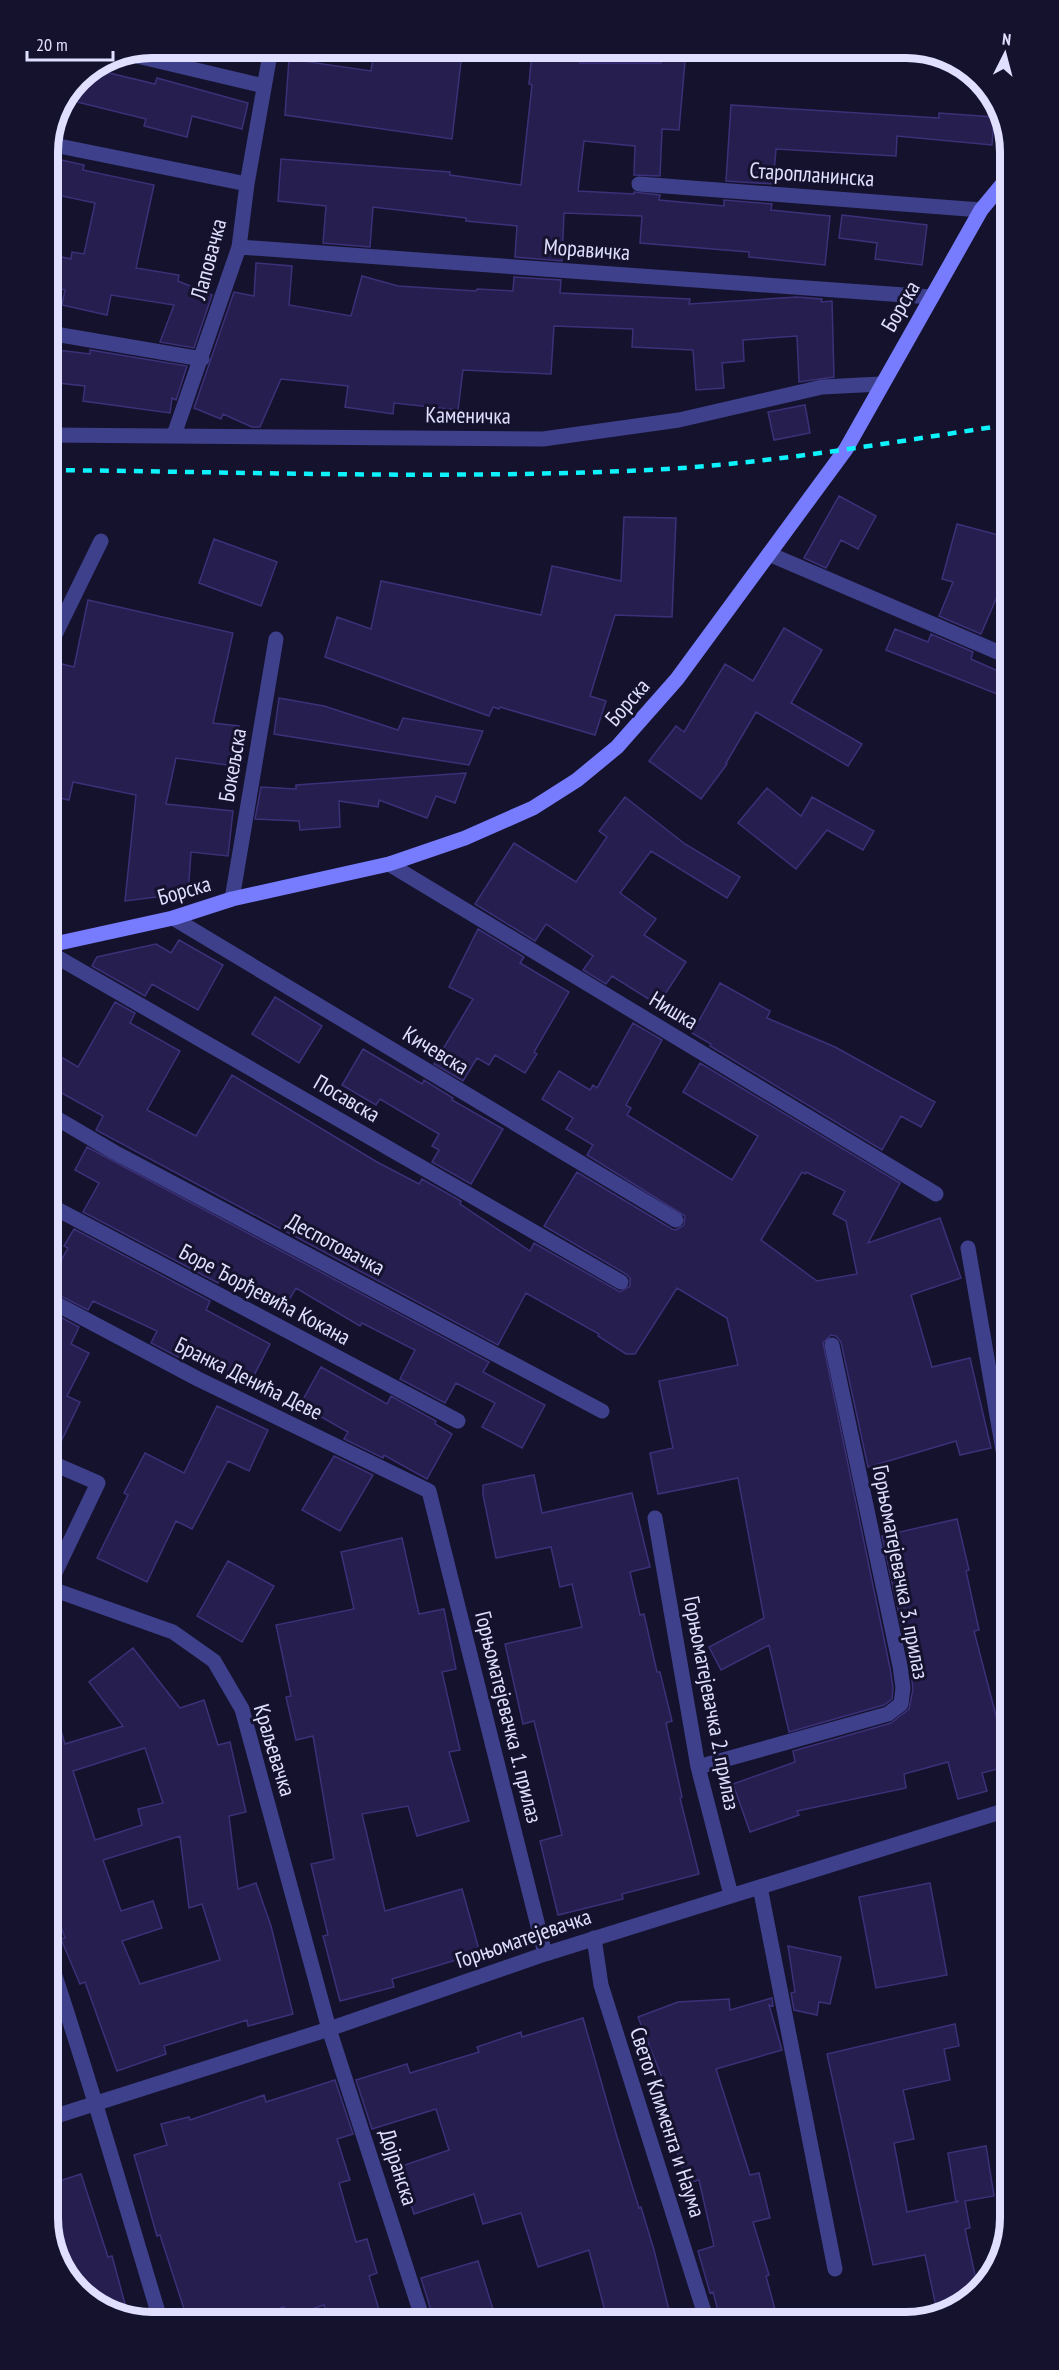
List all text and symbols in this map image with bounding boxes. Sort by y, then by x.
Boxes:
scale bar [27,24,112,62]
north arrow [975,24,1035,84]
text: N [1001,29,1012,49]
text: 20 m [36,33,68,56]
street label: Старопланинска [749,156,875,192]
street label: Лаповачка [184,216,232,303]
street label: Моравичка [543,232,631,266]
street label: Борска [874,276,926,336]
street label: Каменичка [425,400,511,430]
street label: Борска [599,672,655,732]
street label: Бокељска [212,726,252,804]
street label: Борска [154,869,214,911]
street label: Нишка [645,985,703,1035]
street label: Кичевска [398,1019,474,1081]
street label: Посавска [309,1068,385,1128]
street label: Деспотовачка [282,1207,390,1281]
street label: Боре Ђорђевића Кокана [175,1237,355,1351]
street label: Бранка Денића Деве [171,1330,327,1426]
street label: Горњоматејевачка 3. прилаз [867,1463,935,1681]
street label: Горњоматејевачка 2. прилаз [678,1594,746,1812]
street label: Горњоматејевачка 1. прилаз [469,1608,549,1826]
street label: Краљевачка [248,1701,302,1799]
street label: Горњоматејевачка [452,1902,594,1974]
street label: Светог Климента и Наума [624,2023,712,2221]
street label: Дојранска [374,2125,424,2209]

